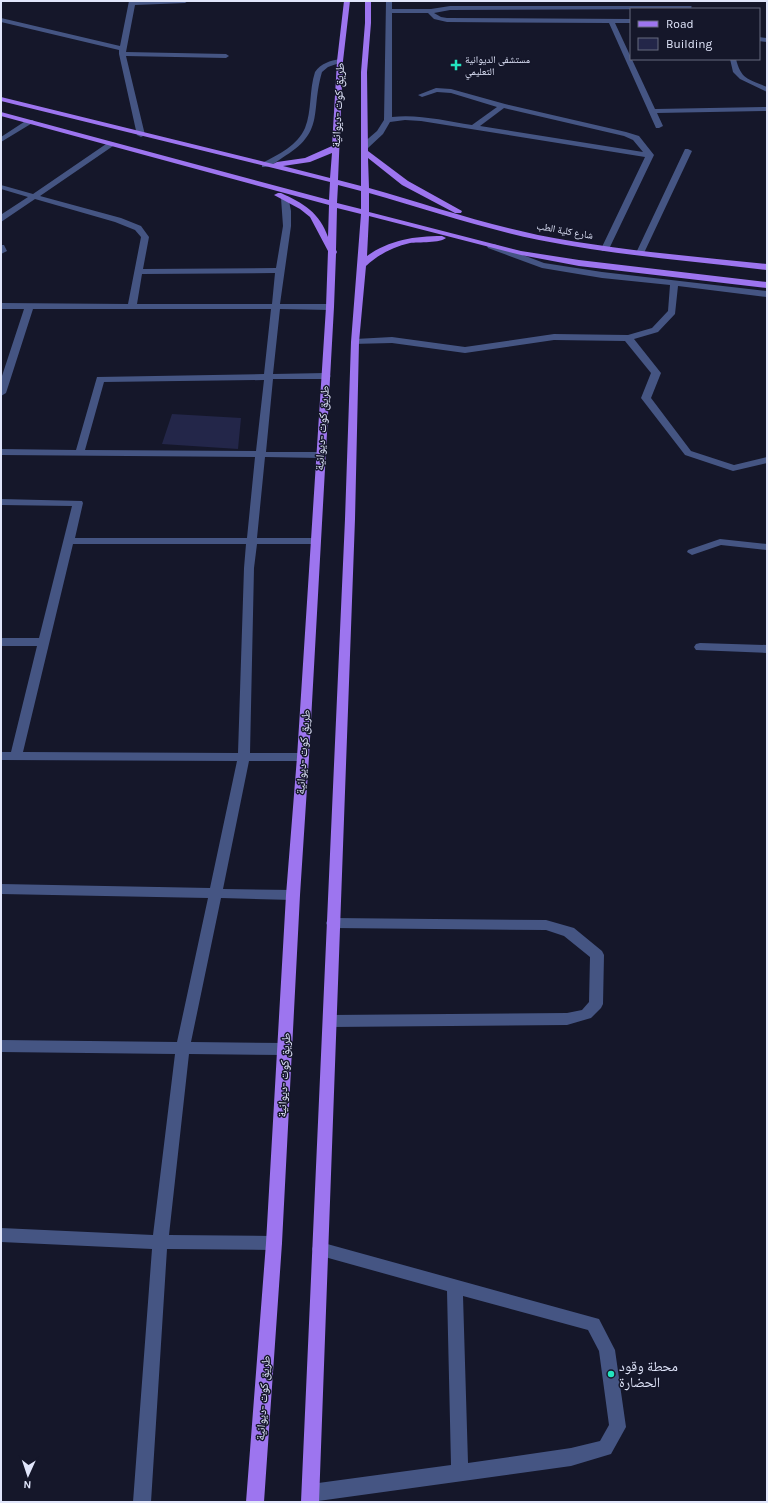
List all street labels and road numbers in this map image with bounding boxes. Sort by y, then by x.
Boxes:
street label: طريق كوت -ديوانية [329,62,347,148]
street label: شارع كلية الطب [535,220,595,242]
street label: طريق كوت -ديوانية [312,385,332,471]
street label: طريق كوت -ديوانية [293,709,313,795]
street label: طريق كوت -ديوانية [275,1032,293,1118]
street label: طريق كوت -ديوانية [253,1355,273,1441]

